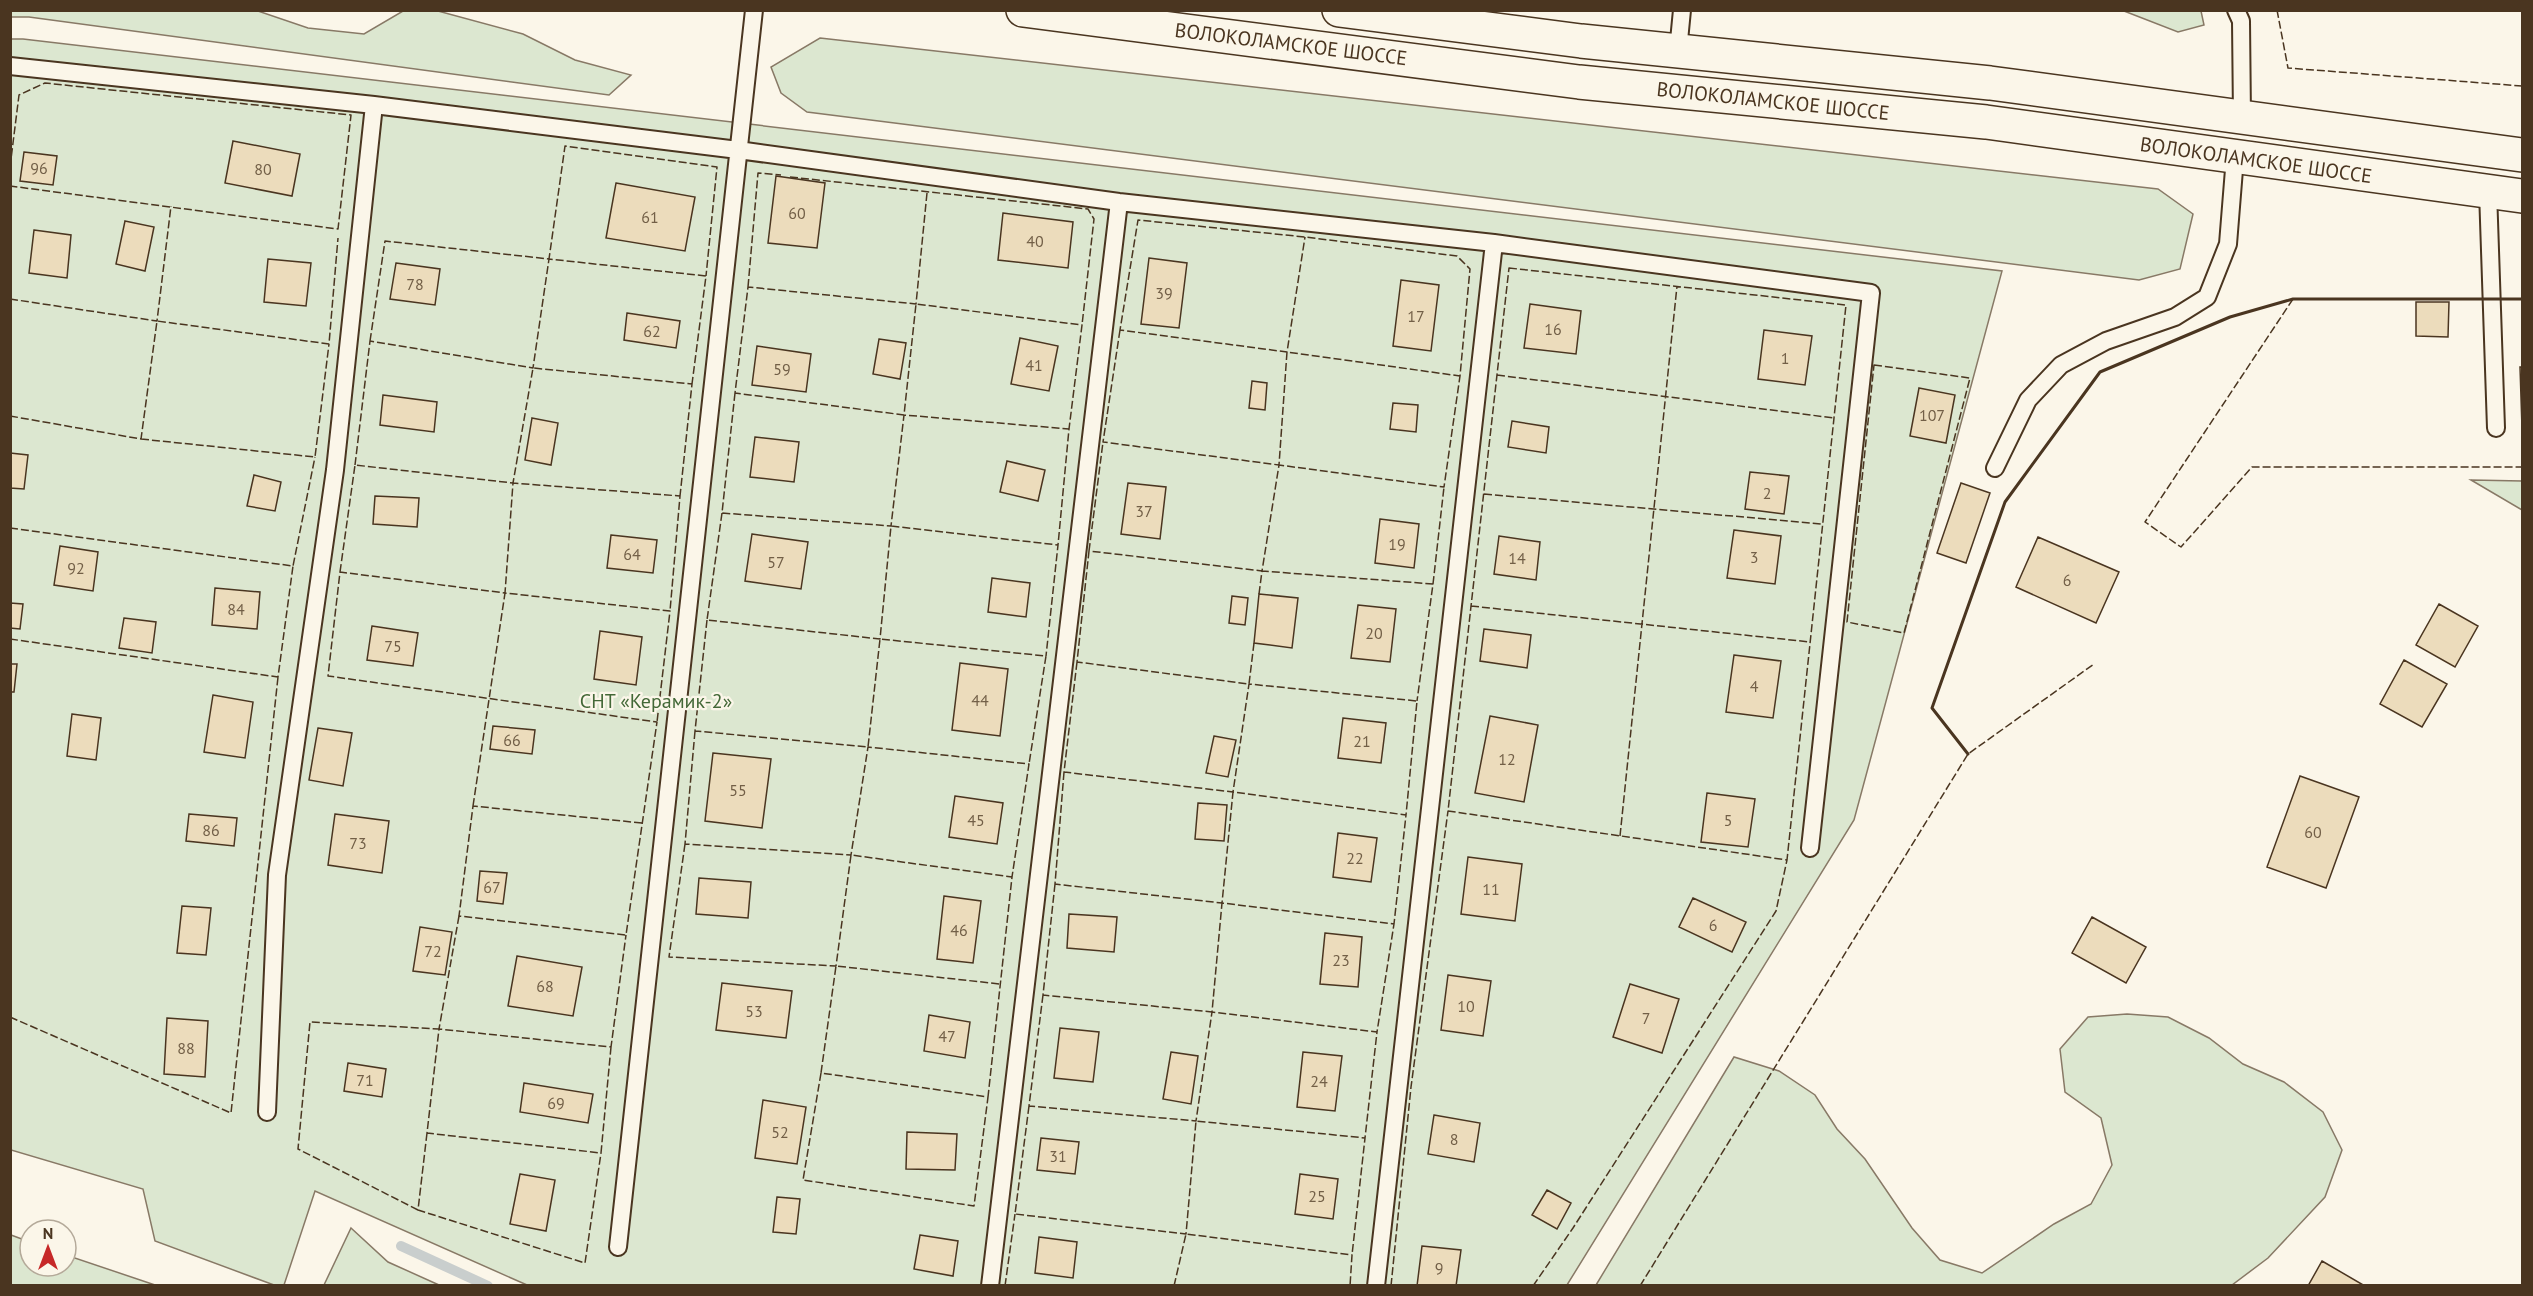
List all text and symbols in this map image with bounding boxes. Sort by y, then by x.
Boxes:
street label: ВОЛОКОЛАМСКОЕ ШОССЕ [1173,17,1409,71]
street label: ВОЛОКОЛАМСКОЕ ШОССЕ [1655,76,1891,126]
street label: ВОЛОКОЛАМСКОЕ ШОССЕ [2138,131,2374,189]
house number: 96 [30,158,48,178]
house number: 80 [254,159,272,179]
house number: 60 [788,203,806,223]
house number: 61 [641,207,659,227]
house number: 40 [1026,231,1044,251]
house number: 78 [406,274,424,294]
house number: 39 [1155,283,1173,303]
house number: 17 [1407,306,1425,326]
house number: 16 [1544,319,1562,339]
house number: 62 [643,321,661,341]
house number: 1 [1781,348,1789,368]
house number: 41 [1025,355,1043,375]
house number: 59 [773,359,791,379]
house number: 107 [1919,405,1945,425]
house number: 2 [1763,483,1771,503]
house number: 37 [1135,501,1153,521]
house number: 19 [1388,534,1406,554]
house number: 64 [623,544,641,564]
house number: 3 [1750,547,1758,567]
house number: 14 [1508,548,1526,568]
house number: 57 [767,552,785,572]
house number: 92 [67,558,85,578]
house number: 6 [2063,570,2071,590]
house number: 84 [227,599,245,619]
house number: 20 [1365,623,1383,643]
house number: 75 [384,636,402,656]
house number: 4 [1750,676,1759,696]
park label: СНТ «Керамик-2» [580,688,732,714]
house number: 44 [971,690,989,710]
house number: 66 [503,730,521,750]
house number: 21 [1353,731,1371,751]
house number: 12 [1498,749,1516,769]
house number: 55 [729,780,747,800]
house number: 45 [967,810,985,830]
house number: 5 [1724,810,1732,830]
house number: 86 [202,820,220,840]
house number: 60 [2304,822,2322,842]
house number: 73 [349,833,367,853]
house number: 22 [1346,848,1364,868]
house number: 67 [483,877,501,897]
house number: 11 [1482,879,1500,899]
house number: 6 [1709,915,1717,935]
house number: 46 [950,920,968,940]
house number: 72 [424,941,442,961]
house number: 23 [1332,950,1350,970]
house number: 68 [536,976,554,996]
house number: 10 [1457,996,1475,1016]
house number: 53 [745,1001,763,1021]
house number: 7 [1642,1008,1650,1028]
house number: 47 [938,1026,956,1046]
house number: 88 [177,1038,195,1058]
house number: 71 [356,1070,374,1090]
house number: 24 [1310,1071,1328,1091]
house number: 69 [547,1093,565,1113]
house number: 52 [771,1122,789,1142]
house number: 8 [1450,1129,1458,1149]
house number: 31 [1049,1146,1067,1166]
house number: 25 [1308,1186,1326,1206]
north arrow [18,1218,78,1278]
text: N [43,1223,53,1243]
house number: 9 [1435,1258,1443,1278]

